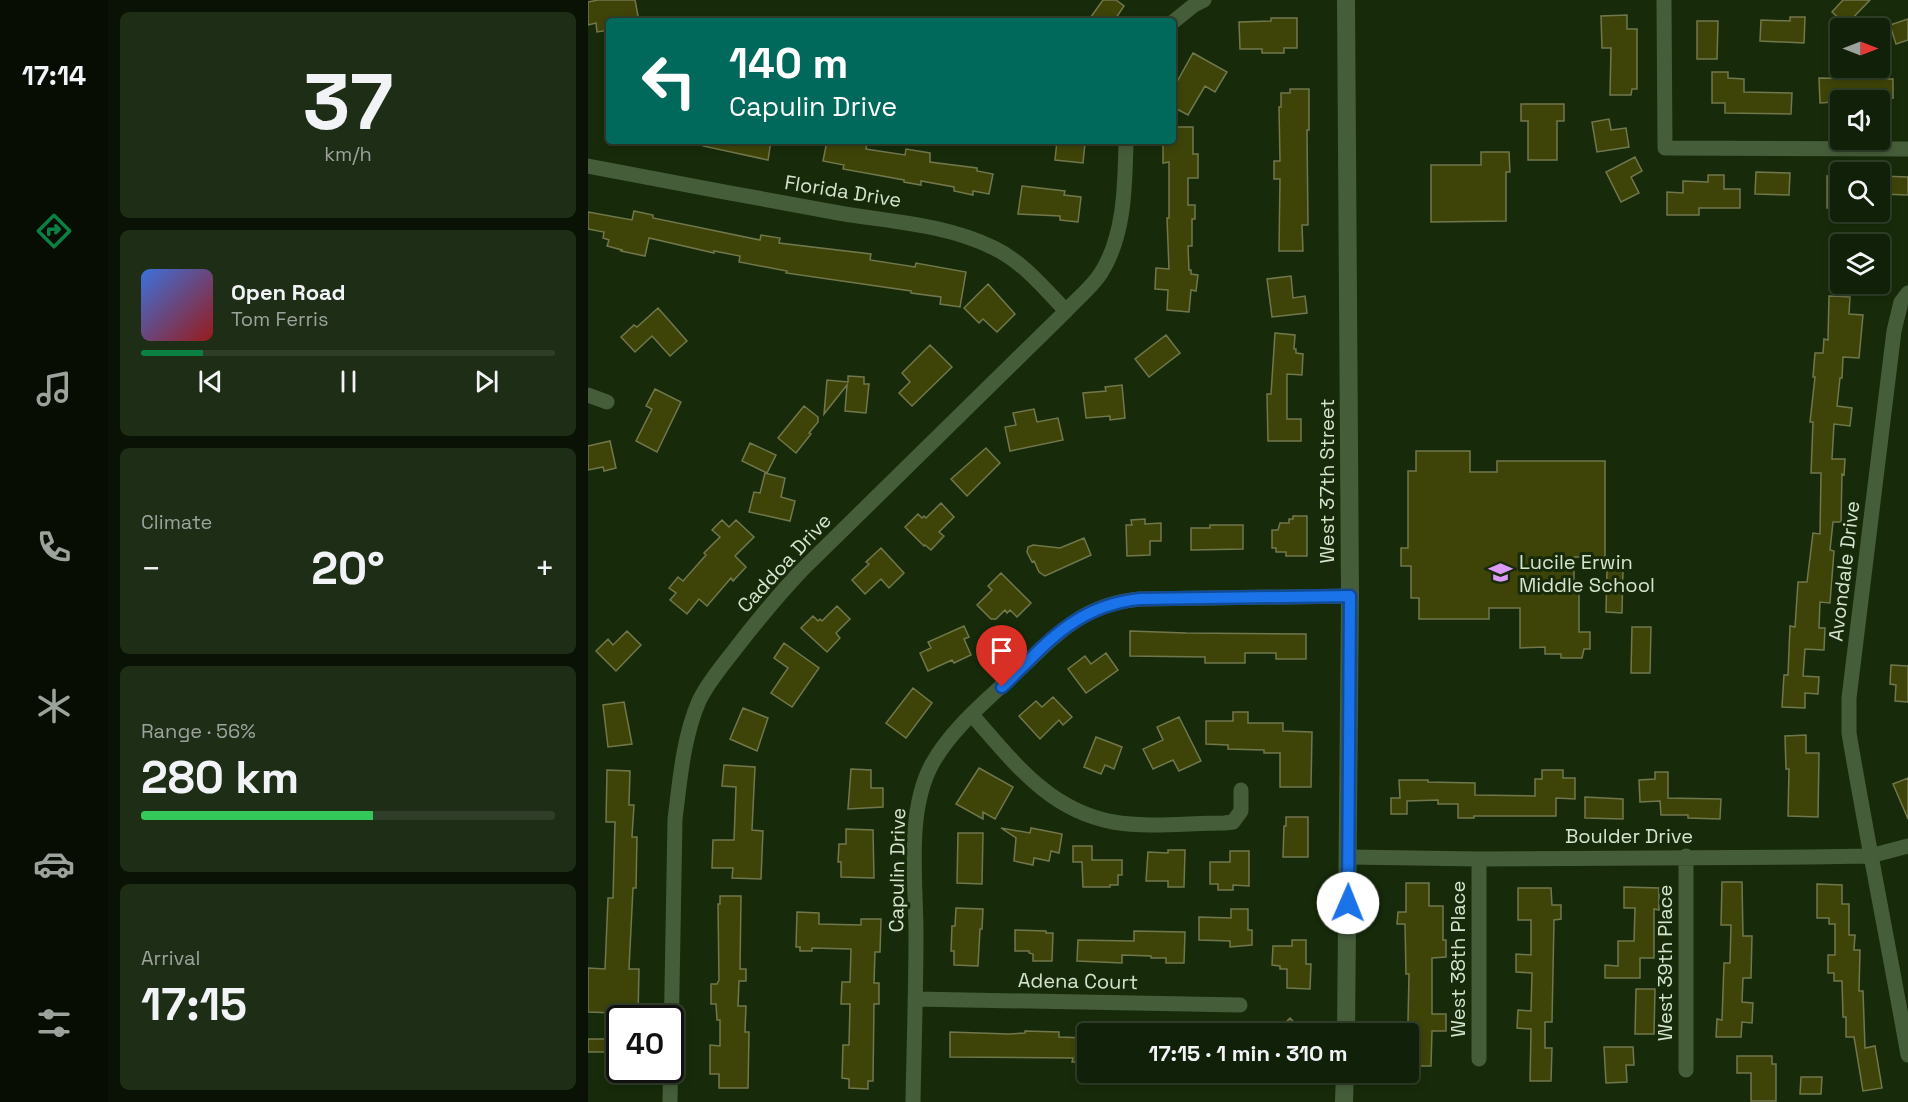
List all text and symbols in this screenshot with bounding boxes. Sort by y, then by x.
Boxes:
north arrow [1830,18,1890,78]
map controls [1830,18,1890,294]
text: 140 m [729,37,848,90]
icon: left [630,42,708,120]
text: 37 [303,52,393,152]
text: 17:14 [22,58,86,93]
text: Capulin Drive [729,89,897,124]
button: sound [1830,90,1890,150]
text: km/h [324,141,372,167]
button: search [1830,162,1890,222]
street label: Florida Drive [783,169,903,213]
icon: directions [33,210,75,252]
button: layers [1830,234,1890,294]
text: Open Road [231,278,346,306]
text: Tom Ferris [231,306,329,332]
icon: previous [194,365,227,398]
icon: pause [332,365,365,398]
icon: next [470,365,503,398]
icon: music [33,368,75,410]
street label: West 37th Street [1314,399,1340,563]
street label: Avondale Drive [1822,499,1866,643]
street label: Caddoa Drive [731,508,837,618]
text: Climate [141,509,212,535]
icon: phone [33,526,75,568]
text: 20° [311,540,385,597]
text: − [141,548,161,590]
text: + [535,548,555,590]
place label: Lucile Erwin Middle School [1519,549,1655,598]
school or university icon: Lucile Erwin Middle School [1488,560,1514,586]
pin [976,625,1027,687]
icon: arrive [985,634,1018,667]
icon: climate [33,685,75,727]
text: Range · 56% [141,718,256,744]
text: 280 km [141,749,299,806]
street label: Capulin Drive [883,807,911,933]
street label: Boulder Drive [1565,823,1693,849]
icon: car [33,843,75,885]
position arrow [1316,871,1380,935]
street label: West 38th Place [1445,881,1471,1037]
street label: West 39th Place [1652,885,1678,1041]
text: Arrival [141,945,200,971]
street label: Adena Court [1018,967,1138,995]
text: 17:15 [141,976,247,1033]
icon: filters [33,1002,75,1044]
speed limit sign: 40 [606,1005,684,1083]
text: 17:15 · 1 min · 310 m [1148,1039,1348,1067]

